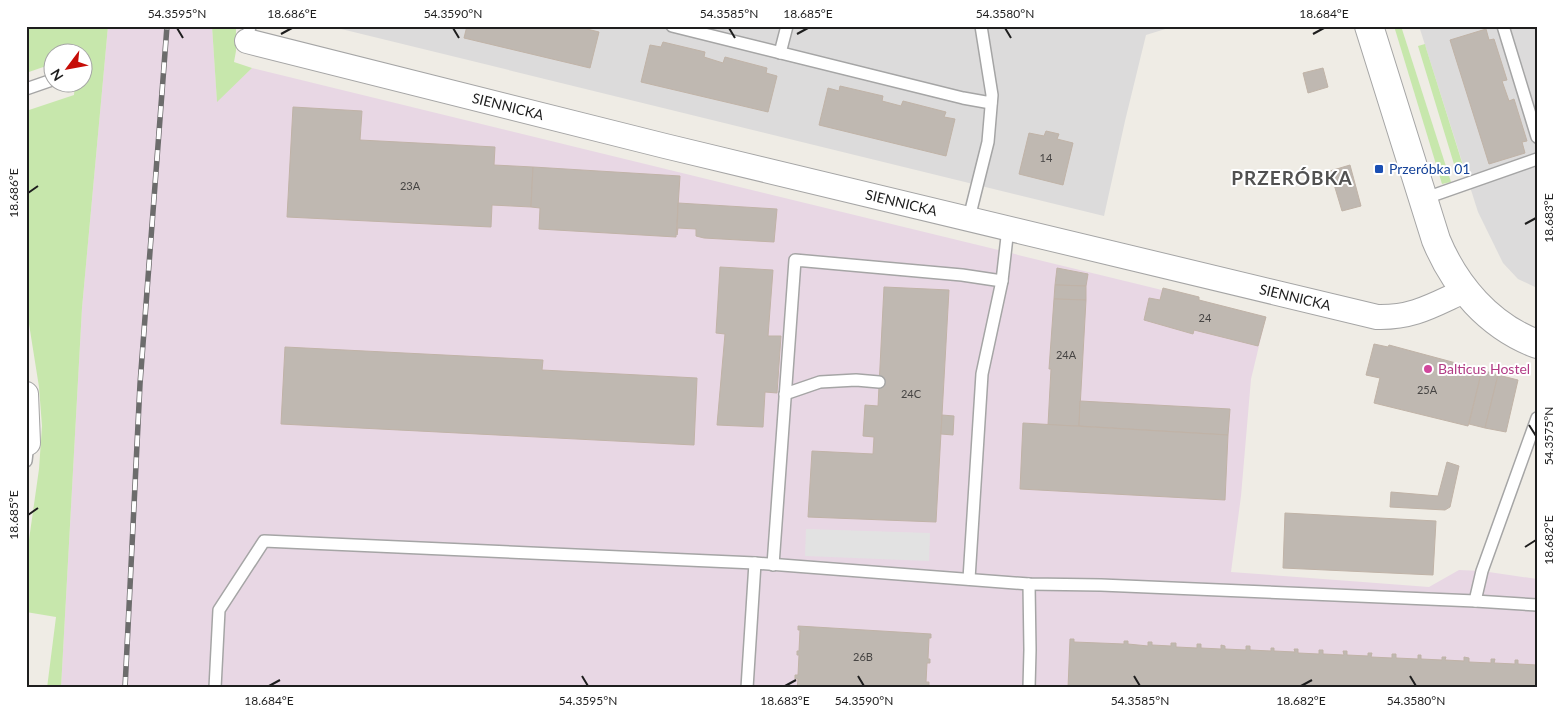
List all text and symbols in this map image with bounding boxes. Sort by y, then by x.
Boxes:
text: 54.3595°N [148,6,206,21]
text: 18.686°E [267,6,317,21]
text: 54.3590°N [424,6,482,21]
text: 54.3585°N [700,6,758,21]
text: 18.685°E [783,6,833,21]
text: 54.3580°N [976,6,1034,21]
text: 18.684°E [1299,6,1349,21]
north arrow [42,42,92,92]
text: N [46,66,67,84]
street label: SIENNICKA [471,89,546,123]
house number: 14 [1040,151,1053,164]
place label: Przeróbka 01 [1389,160,1470,177]
marker: Przeróbka 01 [1373,163,1385,175]
district label: PRZERÓBKA [1231,166,1353,189]
text: 18.686°E [6,168,21,218]
house number: 23A [400,179,421,192]
street label: SIENNICKA [864,185,939,219]
text: 18.683°E [1541,193,1556,243]
street label: SIENNICKA [1258,280,1333,314]
house number: 24 [1199,311,1212,324]
house number: 24A [1056,348,1077,361]
place label: Balticus Hostel [1438,360,1530,377]
marker: Balticus Hostel [1422,363,1434,375]
house number: 25A [1417,383,1438,396]
house number: 24C [901,387,922,400]
text: 54.3575°N [1541,407,1556,465]
text: 18.685°E [6,490,21,540]
text: 18.682°E [1541,515,1556,565]
house number: 26B [853,650,873,663]
text: 18.684°E [244,693,294,708]
text: 54.3595°N [559,693,617,708]
text: 18.683°E [760,693,810,708]
text: 54.3590°N [835,693,893,708]
text: 54.3585°N [1111,693,1169,708]
text: 18.682°E [1276,693,1326,708]
text: 54.3580°N [1387,693,1445,708]

